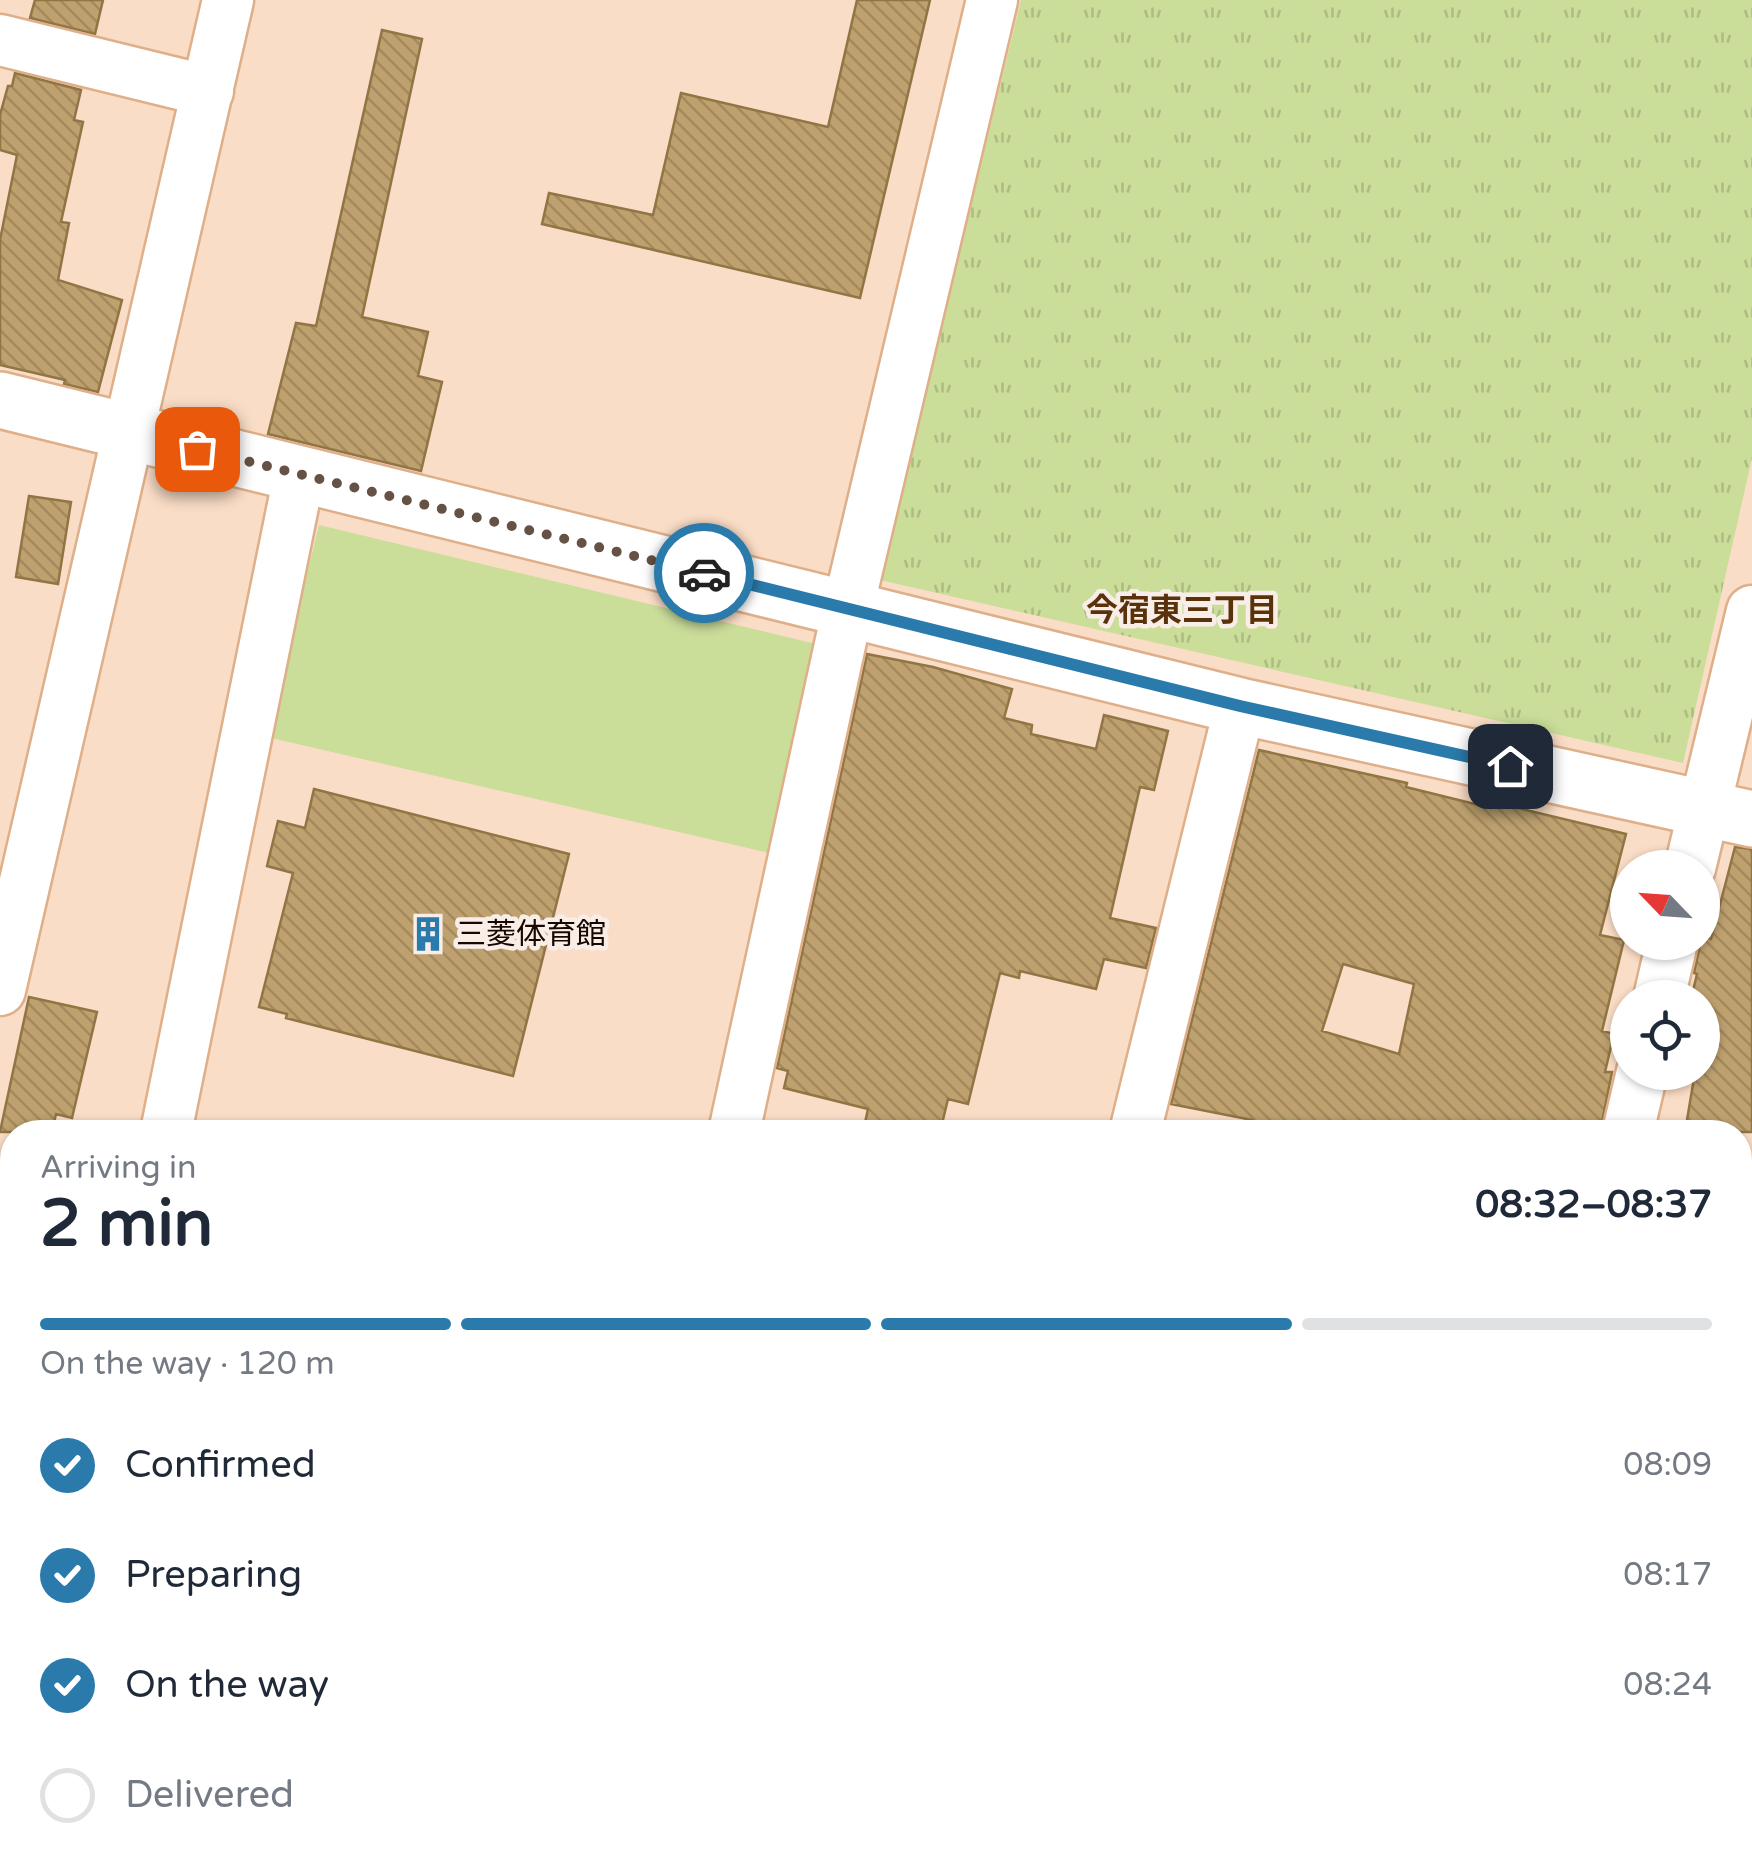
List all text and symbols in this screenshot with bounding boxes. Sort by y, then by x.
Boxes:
pin [155,407,240,492]
icon: bag [170,422,225,477]
courier [654,523,754,623]
icon: car [677,546,732,601]
district label: 今宿東三丁目 [1086,592,1278,630]
pin [1468,724,1553,809]
icon: home [1483,739,1538,794]
north arrow [1610,850,1720,960]
map controls [1610,850,1720,1090]
building icon: 三菱体育館 [409,915,447,953]
place label: 三菱体育館 [456,916,606,953]
button: locate [1610,980,1720,1090]
text: Arriving in [40,1149,197,1187]
text: 08:32–08:37 [1475,1182,1712,1228]
text: 2 min [40,1185,213,1264]
text: On the way · 120 m [40,1345,335,1383]
icon: check [40,1438,95,1493]
text: Confirmed [125,1442,316,1488]
text: 08:09 [1623,1446,1712,1484]
icon: check [40,1548,95,1603]
text: Preparing [125,1552,302,1598]
text: 08:17 [1623,1556,1712,1594]
icon: check [40,1658,95,1713]
text: On the way [125,1662,329,1708]
text: 08:24 [1623,1666,1712,1704]
text: Delivered [125,1772,294,1818]

